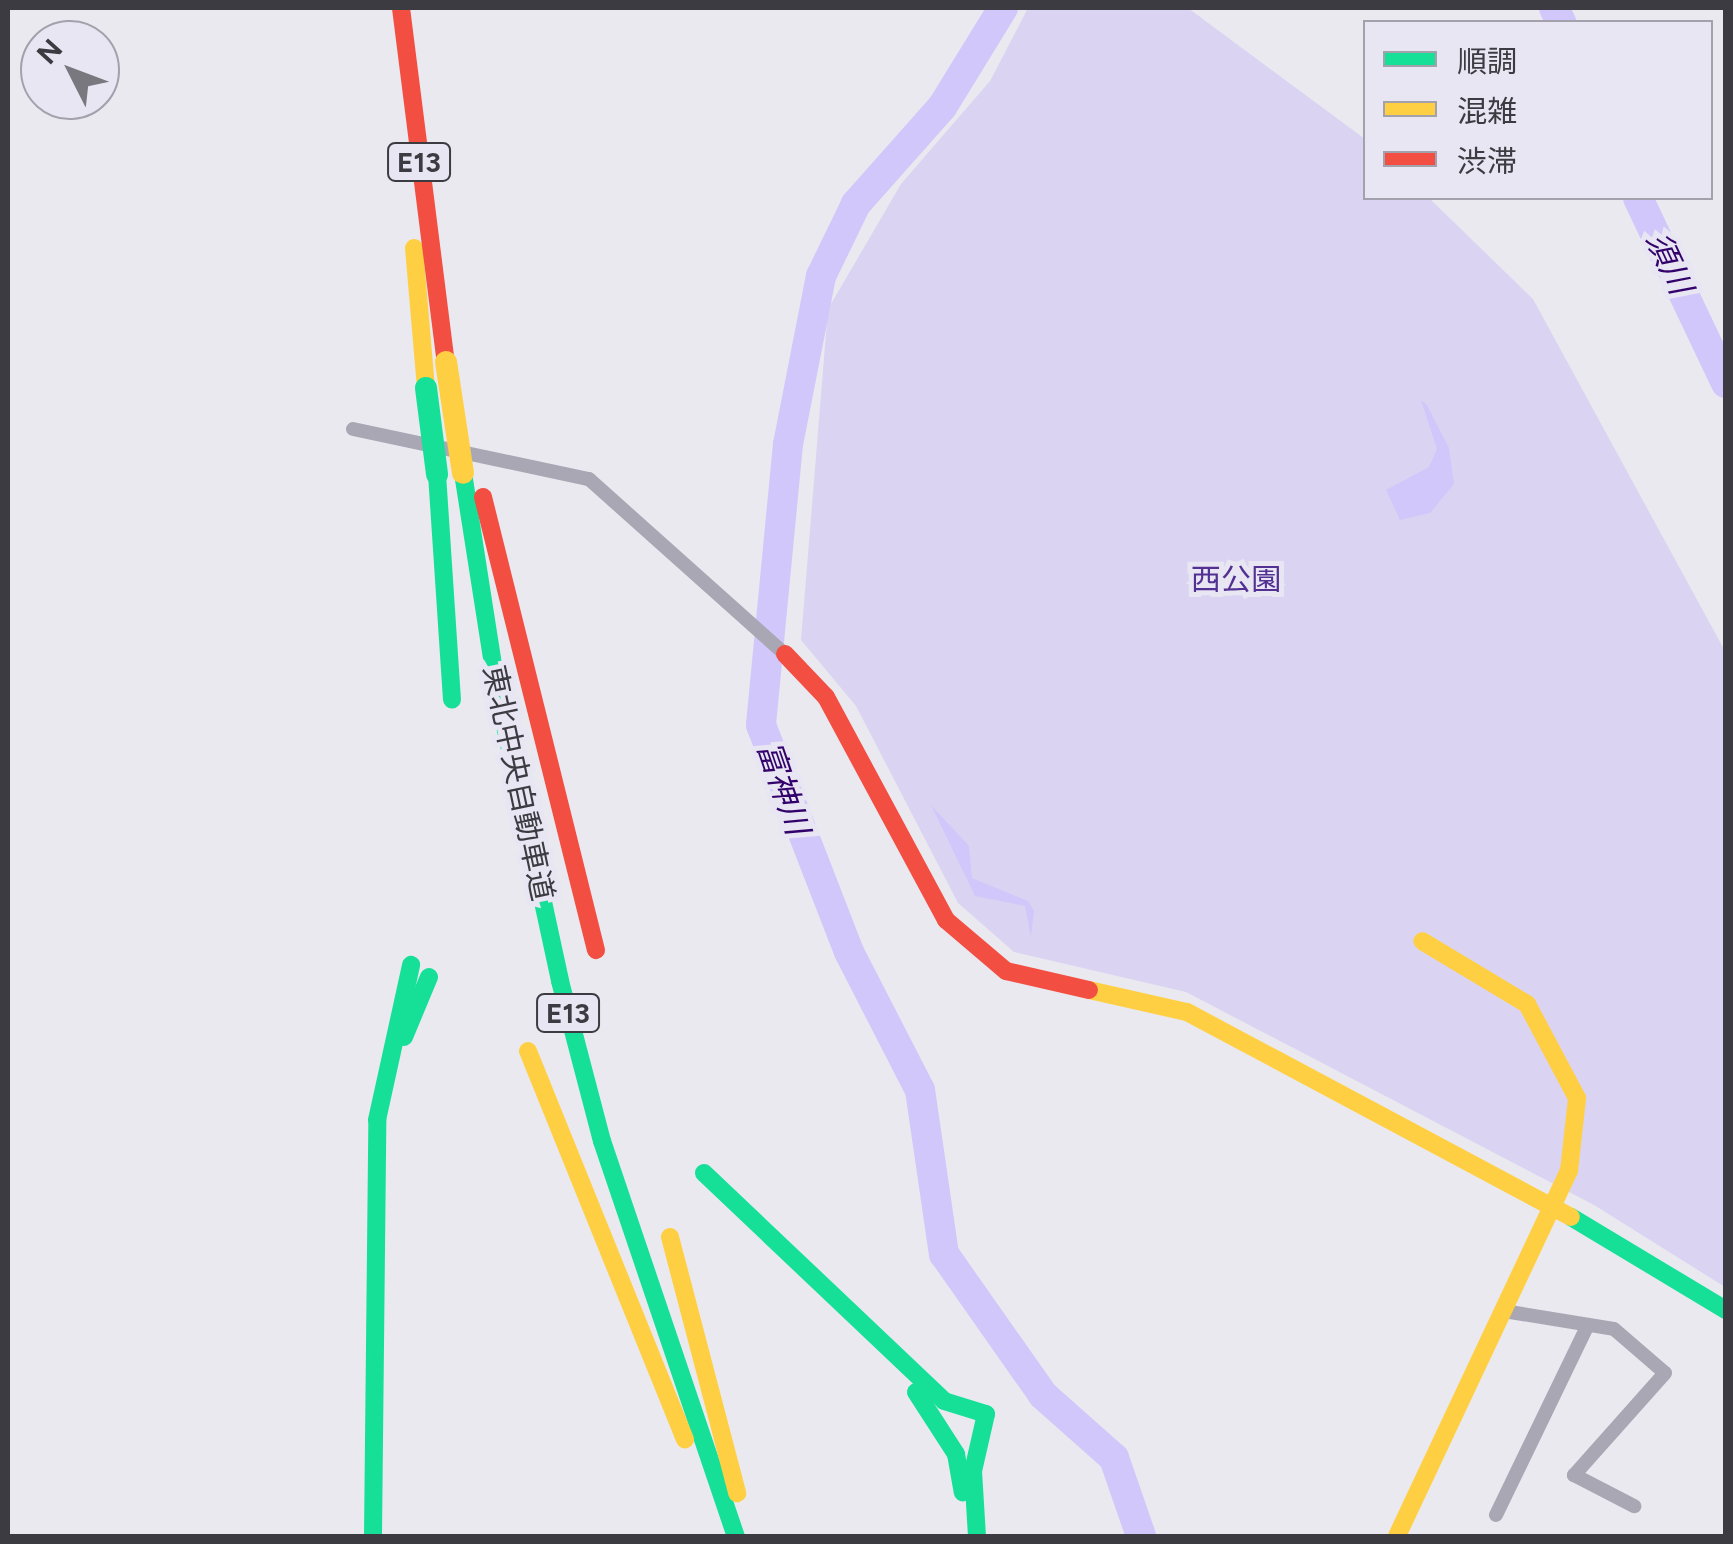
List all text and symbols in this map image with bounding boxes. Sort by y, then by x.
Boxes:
north arrow [20,20,120,120]
legend [1363,20,1713,200]
text: N [29,32,69,71]
text: 順調 [1457,43,1517,80]
text: 混雑 [1457,93,1517,130]
road number: E13 [386,139,452,185]
text: 渋滞 [1457,143,1517,180]
water label: 須川 [1638,226,1700,300]
park label: 西公園 [1191,562,1281,598]
street label: 東北中央自動車道 [475,662,561,904]
water label: 富神川 [749,736,817,840]
road number: E13 [536,990,600,1036]

